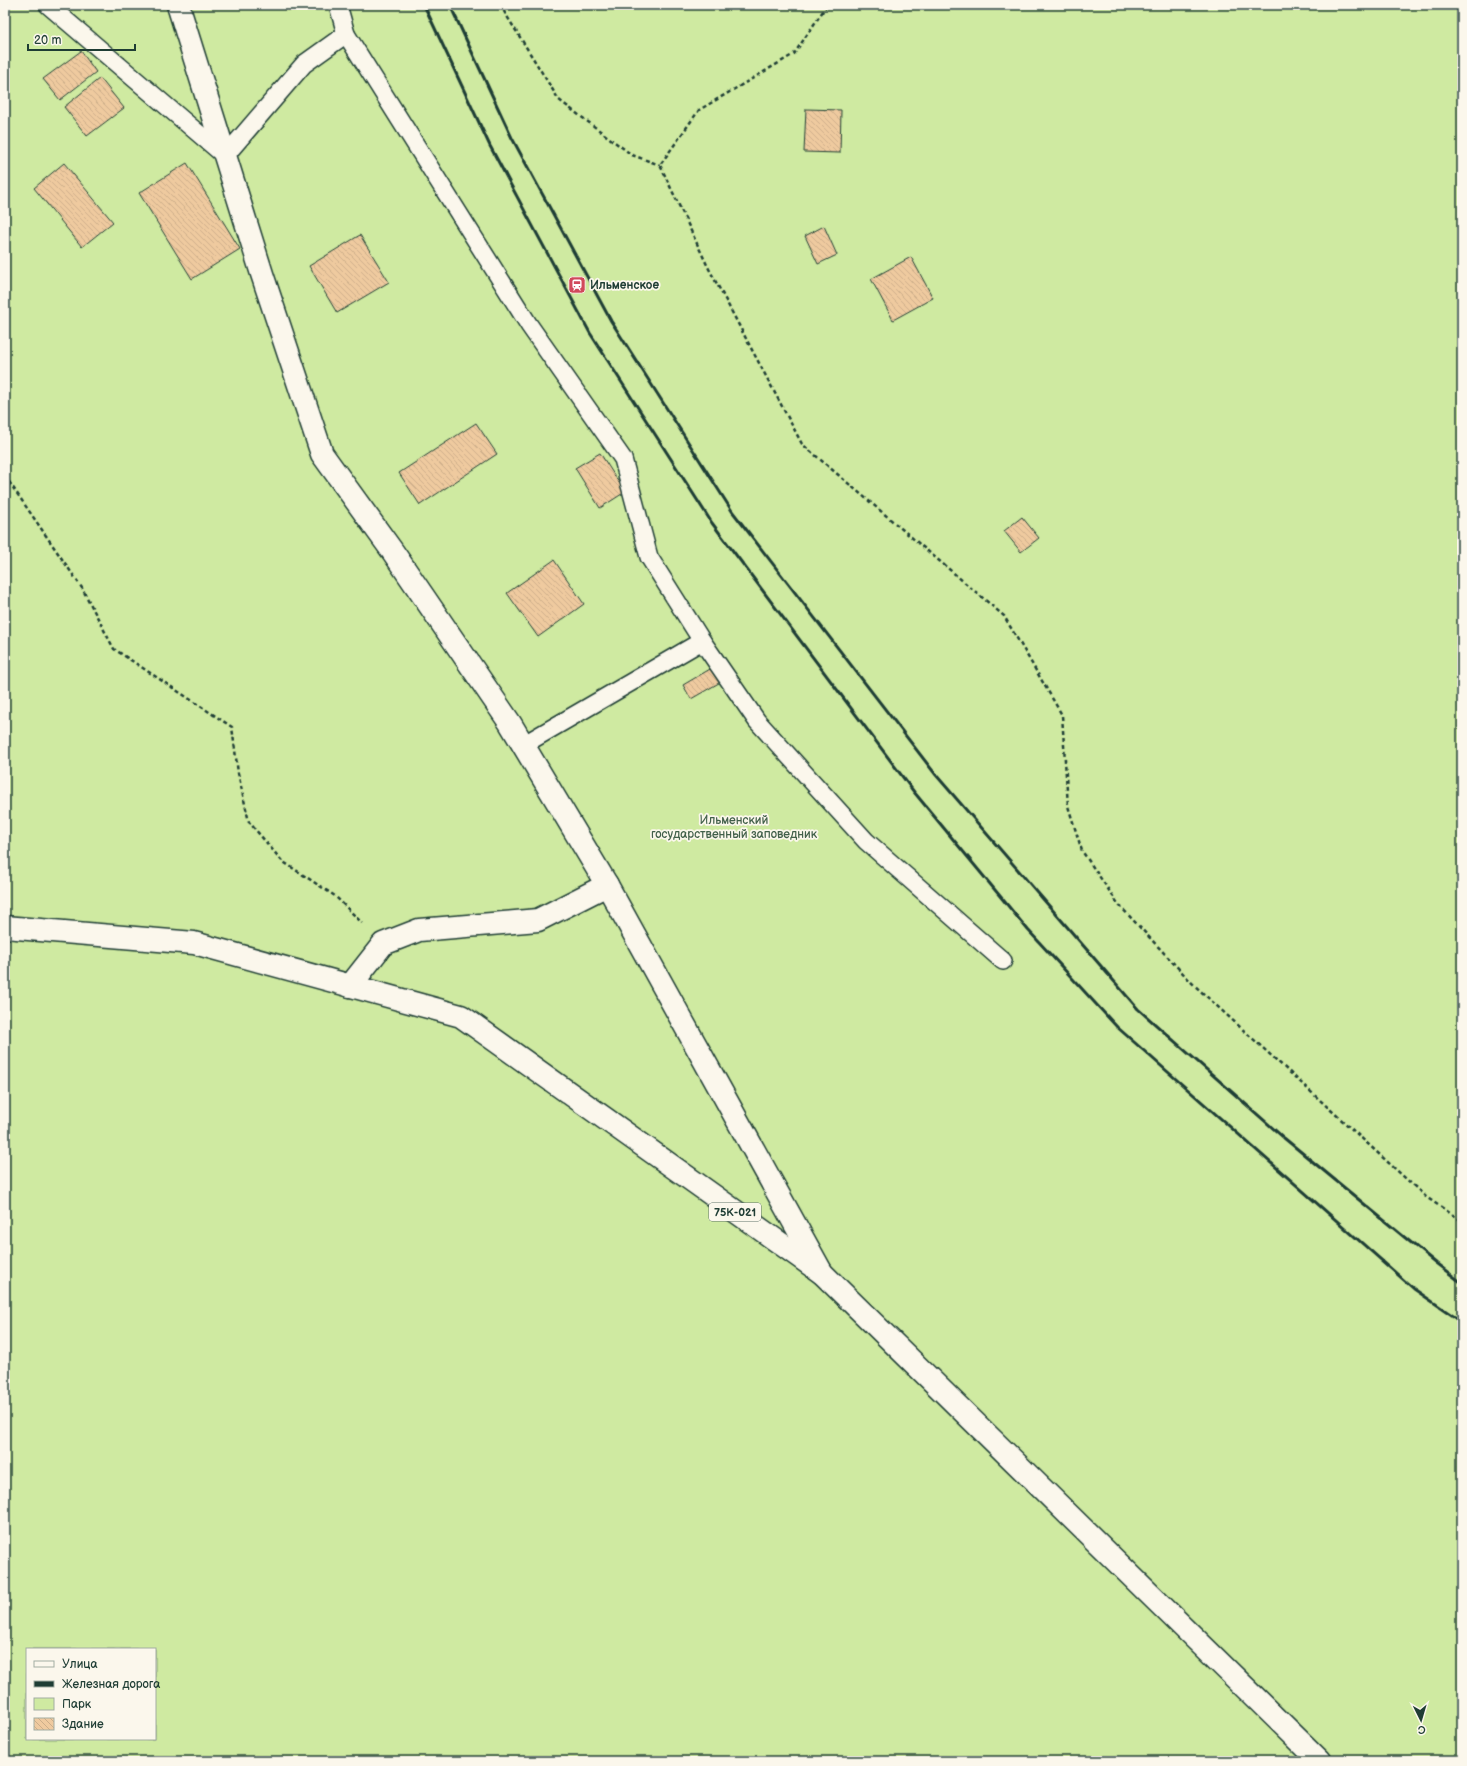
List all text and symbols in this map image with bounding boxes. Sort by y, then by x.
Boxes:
scale bar [28,26,135,52]
text: 20 m [34,33,61,48]
station icon: Ильменское [567,275,587,295]
place label: Ильменское [590,278,659,293]
park label: Ильменский государственный заповедник [651,813,818,842]
road number: 75К-021 [709,1203,761,1221]
legend [26,1648,156,1740]
text: Улица [62,1657,98,1672]
text: Железная дорога [62,1677,160,1692]
text: Парк [62,1697,92,1712]
north arrow [1401,1700,1441,1740]
text: Здание [62,1717,104,1732]
text: С [1417,1723,1426,1736]

